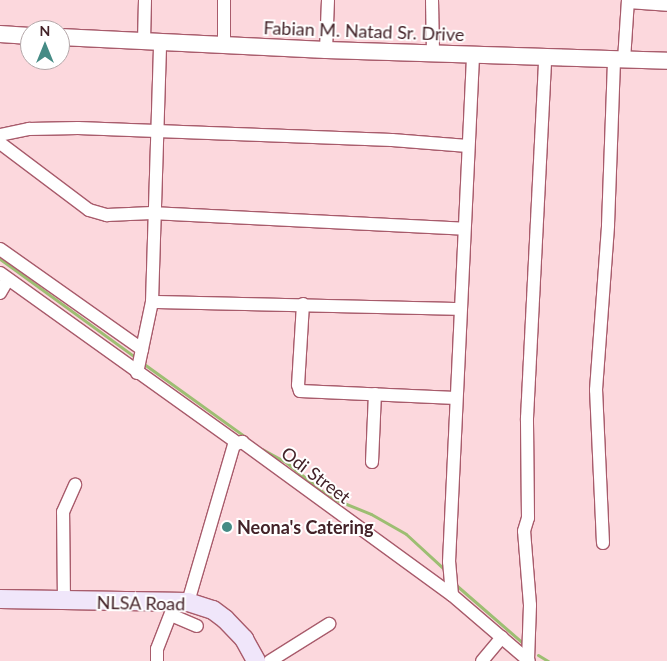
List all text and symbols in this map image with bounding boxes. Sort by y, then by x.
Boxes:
street label: Fabian M. Natad Sr. Drive [263,17,465,45]
north arrow [20,20,70,70]
text: N [40,22,50,39]
street label: Odi Street [277,442,355,508]
place label: Neona's Catering [237,516,374,538]
marker: Neona's Catering [221,521,233,533]
street label: NLSA Road [96,591,186,615]

